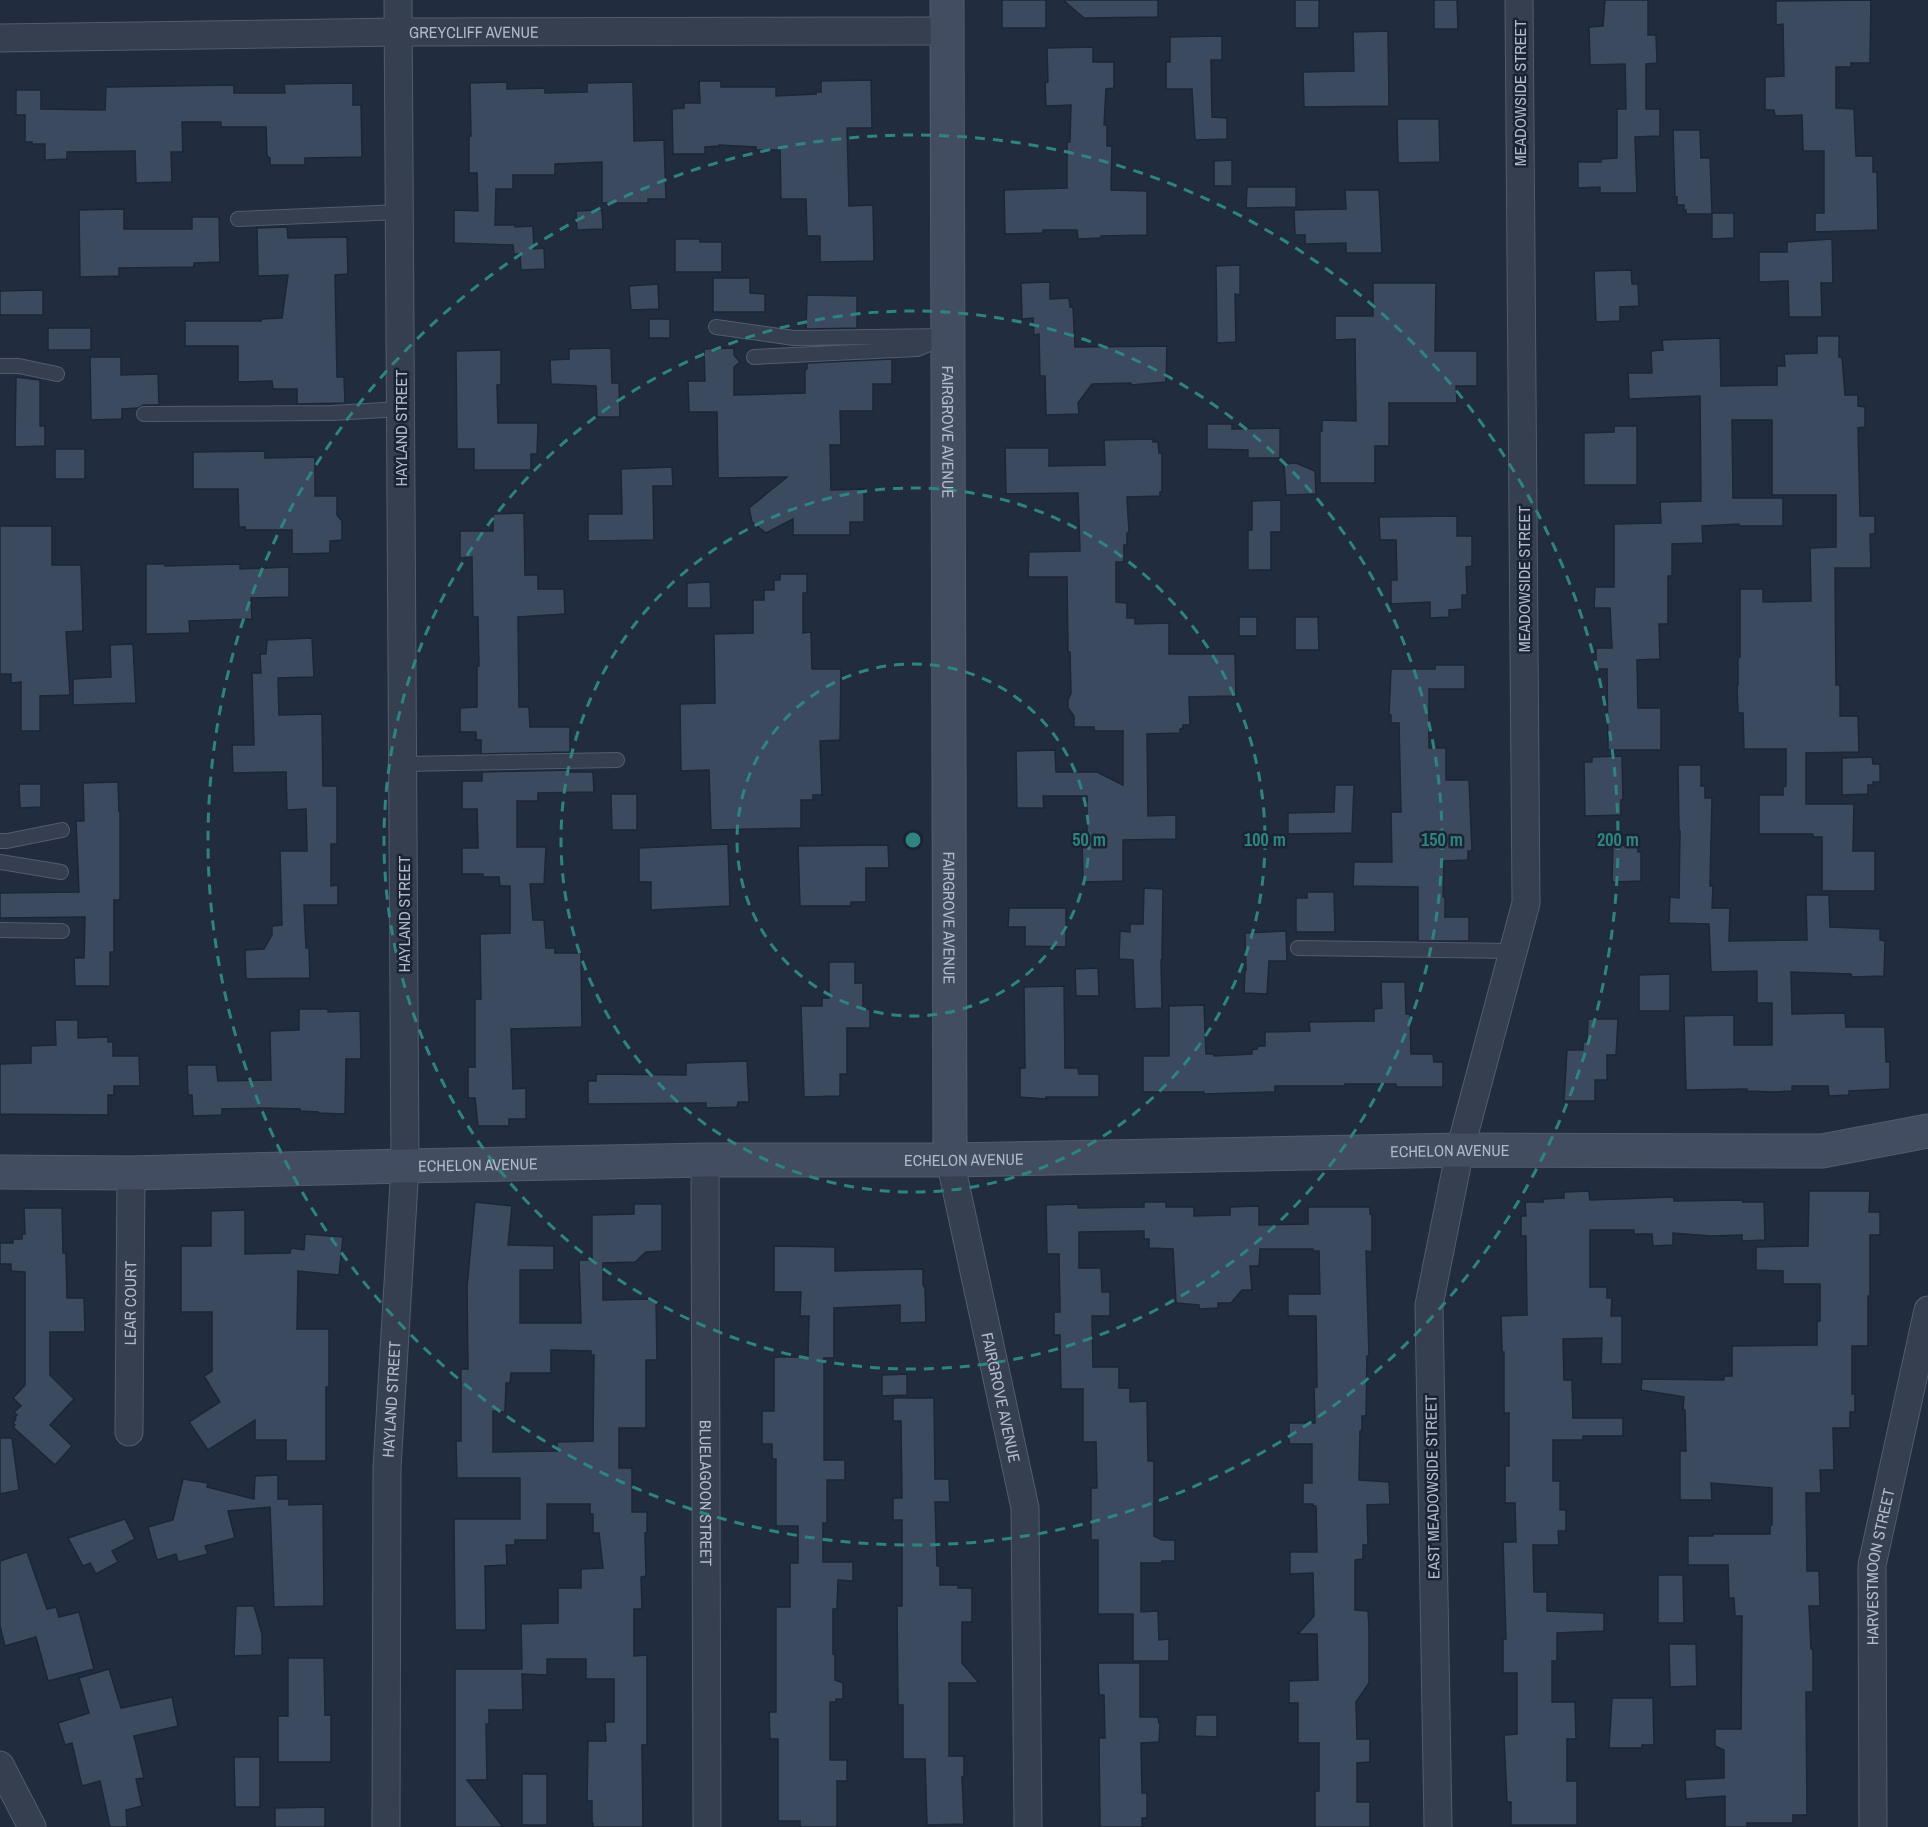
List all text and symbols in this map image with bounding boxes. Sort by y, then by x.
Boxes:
street label: MEADOWSIDE STREET [1509,20,1531,166]
street label: GREYCLIFF AVENUE [409,21,539,43]
street label: FAIRGROVE AVENUE [937,366,959,498]
street label: HAYLAND STREET [390,370,412,486]
street label: MEADOWSIDE STREET [1513,506,1535,652]
text: 50 m [1072,827,1106,852]
text: 100 m [1244,827,1286,852]
text: 150 m [1421,827,1463,852]
text: 200 m [1597,827,1639,852]
centre of rings [903,830,923,850]
street label: FAIRGROVE AVENUE [938,852,961,984]
street label: HAYLAND STREET [393,856,415,972]
street label: ECHELON AVENUE [1390,1139,1510,1162]
street label: ECHELON AVENUE [904,1148,1024,1171]
street label: ECHELON AVENUE [418,1152,538,1177]
street label: LEAR COURT [119,1261,141,1345]
street label: FAIRGROVE AVENUE [976,1330,1026,1465]
street label: HAYLAND STREET [377,1340,406,1458]
street label: EAST MEADOWSIDE STREET [1419,1395,1445,1579]
street label: BLUELAGOON STREET [695,1420,717,1566]
street label: HARVESTMOON STREET [1861,1486,1899,1645]

